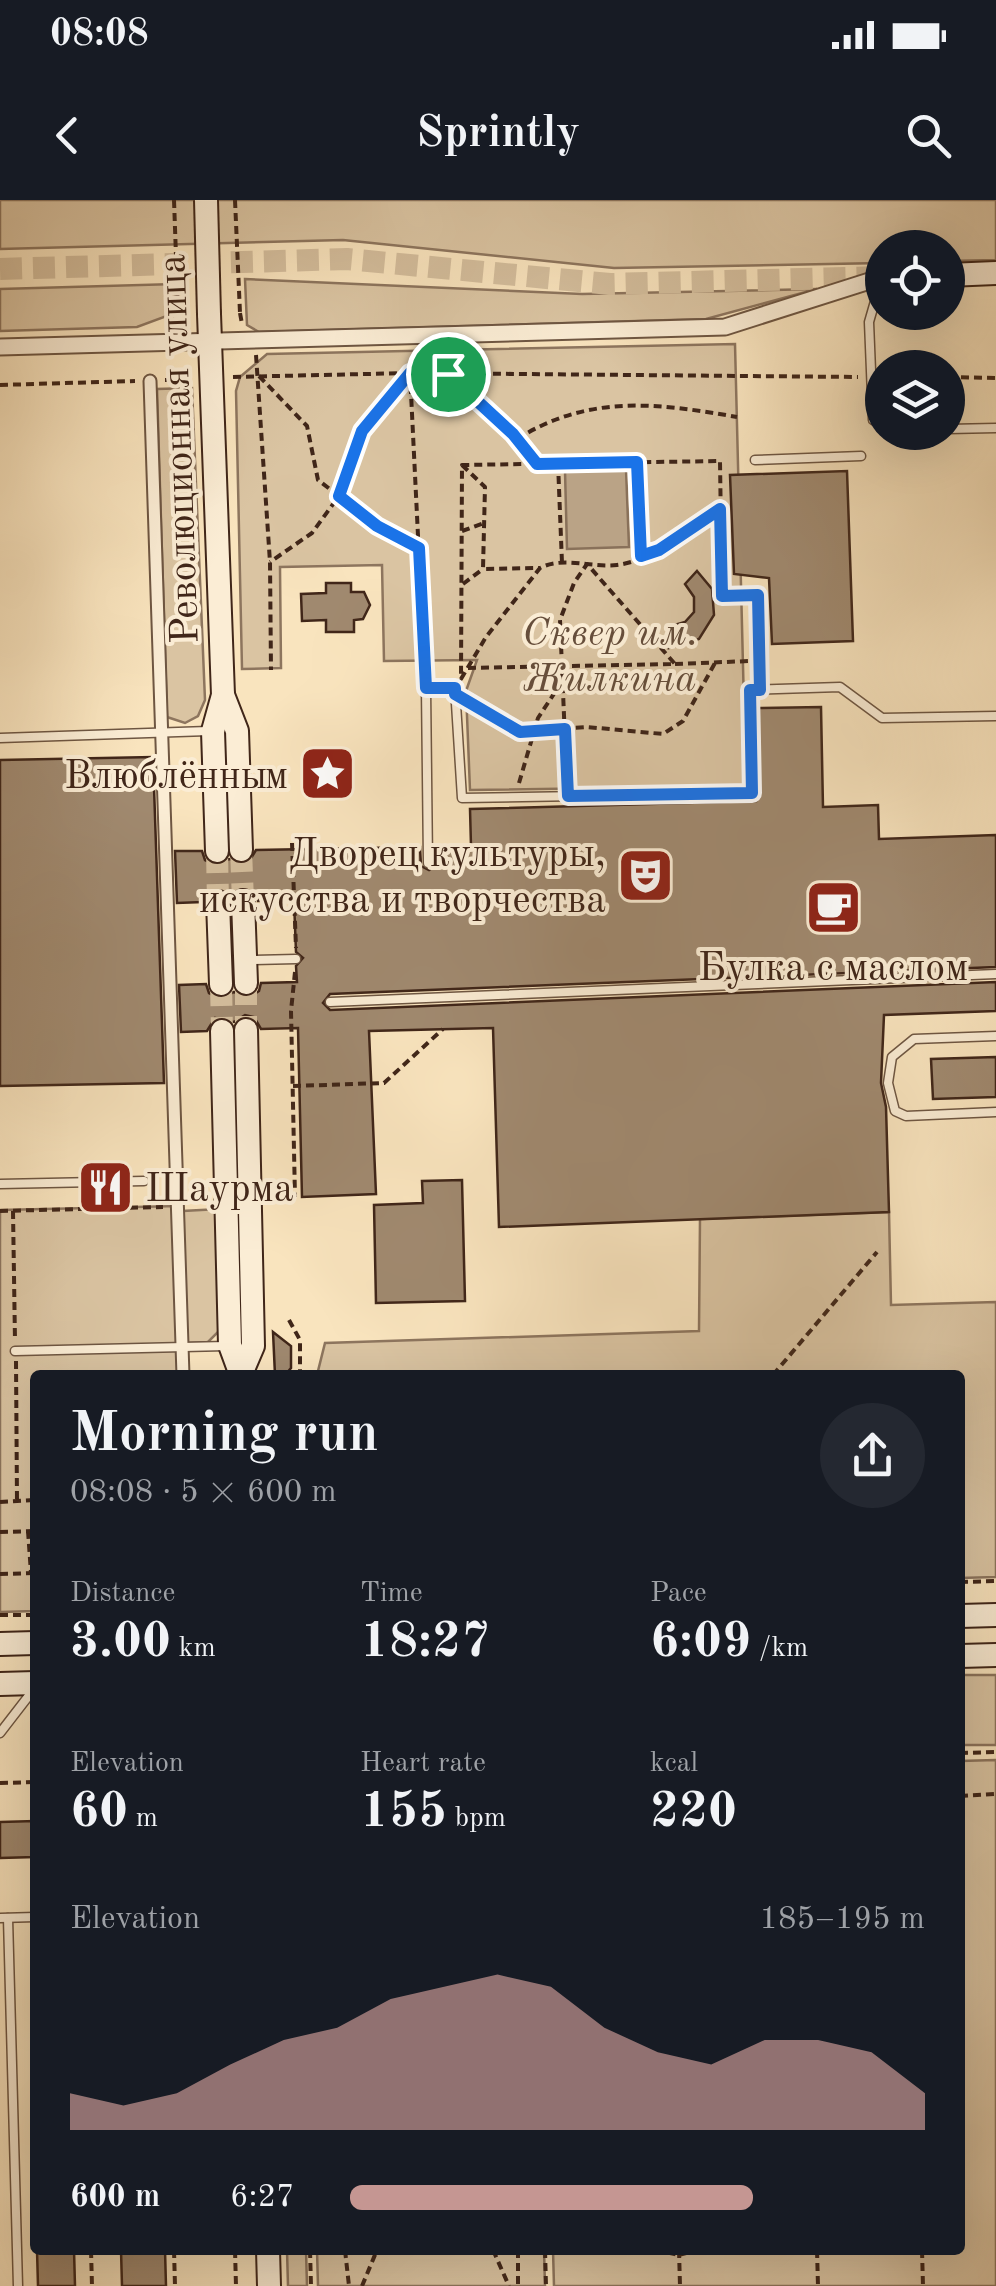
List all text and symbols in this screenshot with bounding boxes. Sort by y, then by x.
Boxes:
text: 08:08 [50,16,149,54]
icon: back [40,108,95,163]
icon: search [901,108,956,163]
text: Sprintly [416,112,580,157]
map controls [865,230,965,450]
button: locate [865,230,965,330]
street label: Революционная улица [154,253,208,645]
pin [406,332,491,417]
icon: arrive [421,347,476,402]
button: layers [865,350,965,450]
park label: Сквер им. Жилкина [522,615,698,701]
place icon: Влюблённым [297,744,357,804]
place label: Влюблённым [64,758,288,798]
place label: Дворец культуры, искусства и творчества [199,836,606,922]
theatre icon: Дворец культуры, искусства и творчества [615,845,675,905]
cafe icon: Булка с маслом [803,877,863,937]
place label: Булка с маслом [698,950,968,990]
restaurant icon: Шаурма [76,1157,136,1217]
place label: Шаурма [145,1171,294,1211]
button: share [820,1403,925,1508]
text: Morning run [70,1408,379,1463]
text: 08:08 · 5 × 600 m [70,1477,337,1509]
text: Distance [70,1580,175,1608]
text: Time [360,1580,423,1608]
text: Pace [650,1580,707,1608]
text: 3.00 [70,1618,171,1668]
text: 18:27 [360,1618,490,1668]
text: 6:09 [650,1618,751,1668]
text: km [171,1635,216,1663]
text: /km [751,1635,808,1663]
text: Elevation [70,1750,184,1778]
text: Heart rate [360,1750,486,1778]
text: kcal [650,1750,698,1778]
text: 60 [70,1788,128,1838]
text: 155 [360,1788,447,1838]
text: 220 [650,1788,737,1838]
text: m [128,1805,158,1833]
text: bpm [447,1805,506,1833]
text: Elevation [70,1904,200,1936]
text: 185–195 m [759,1904,925,1936]
text: 600 m [70,2182,160,2214]
text: 6:27 [230,2182,295,2214]

